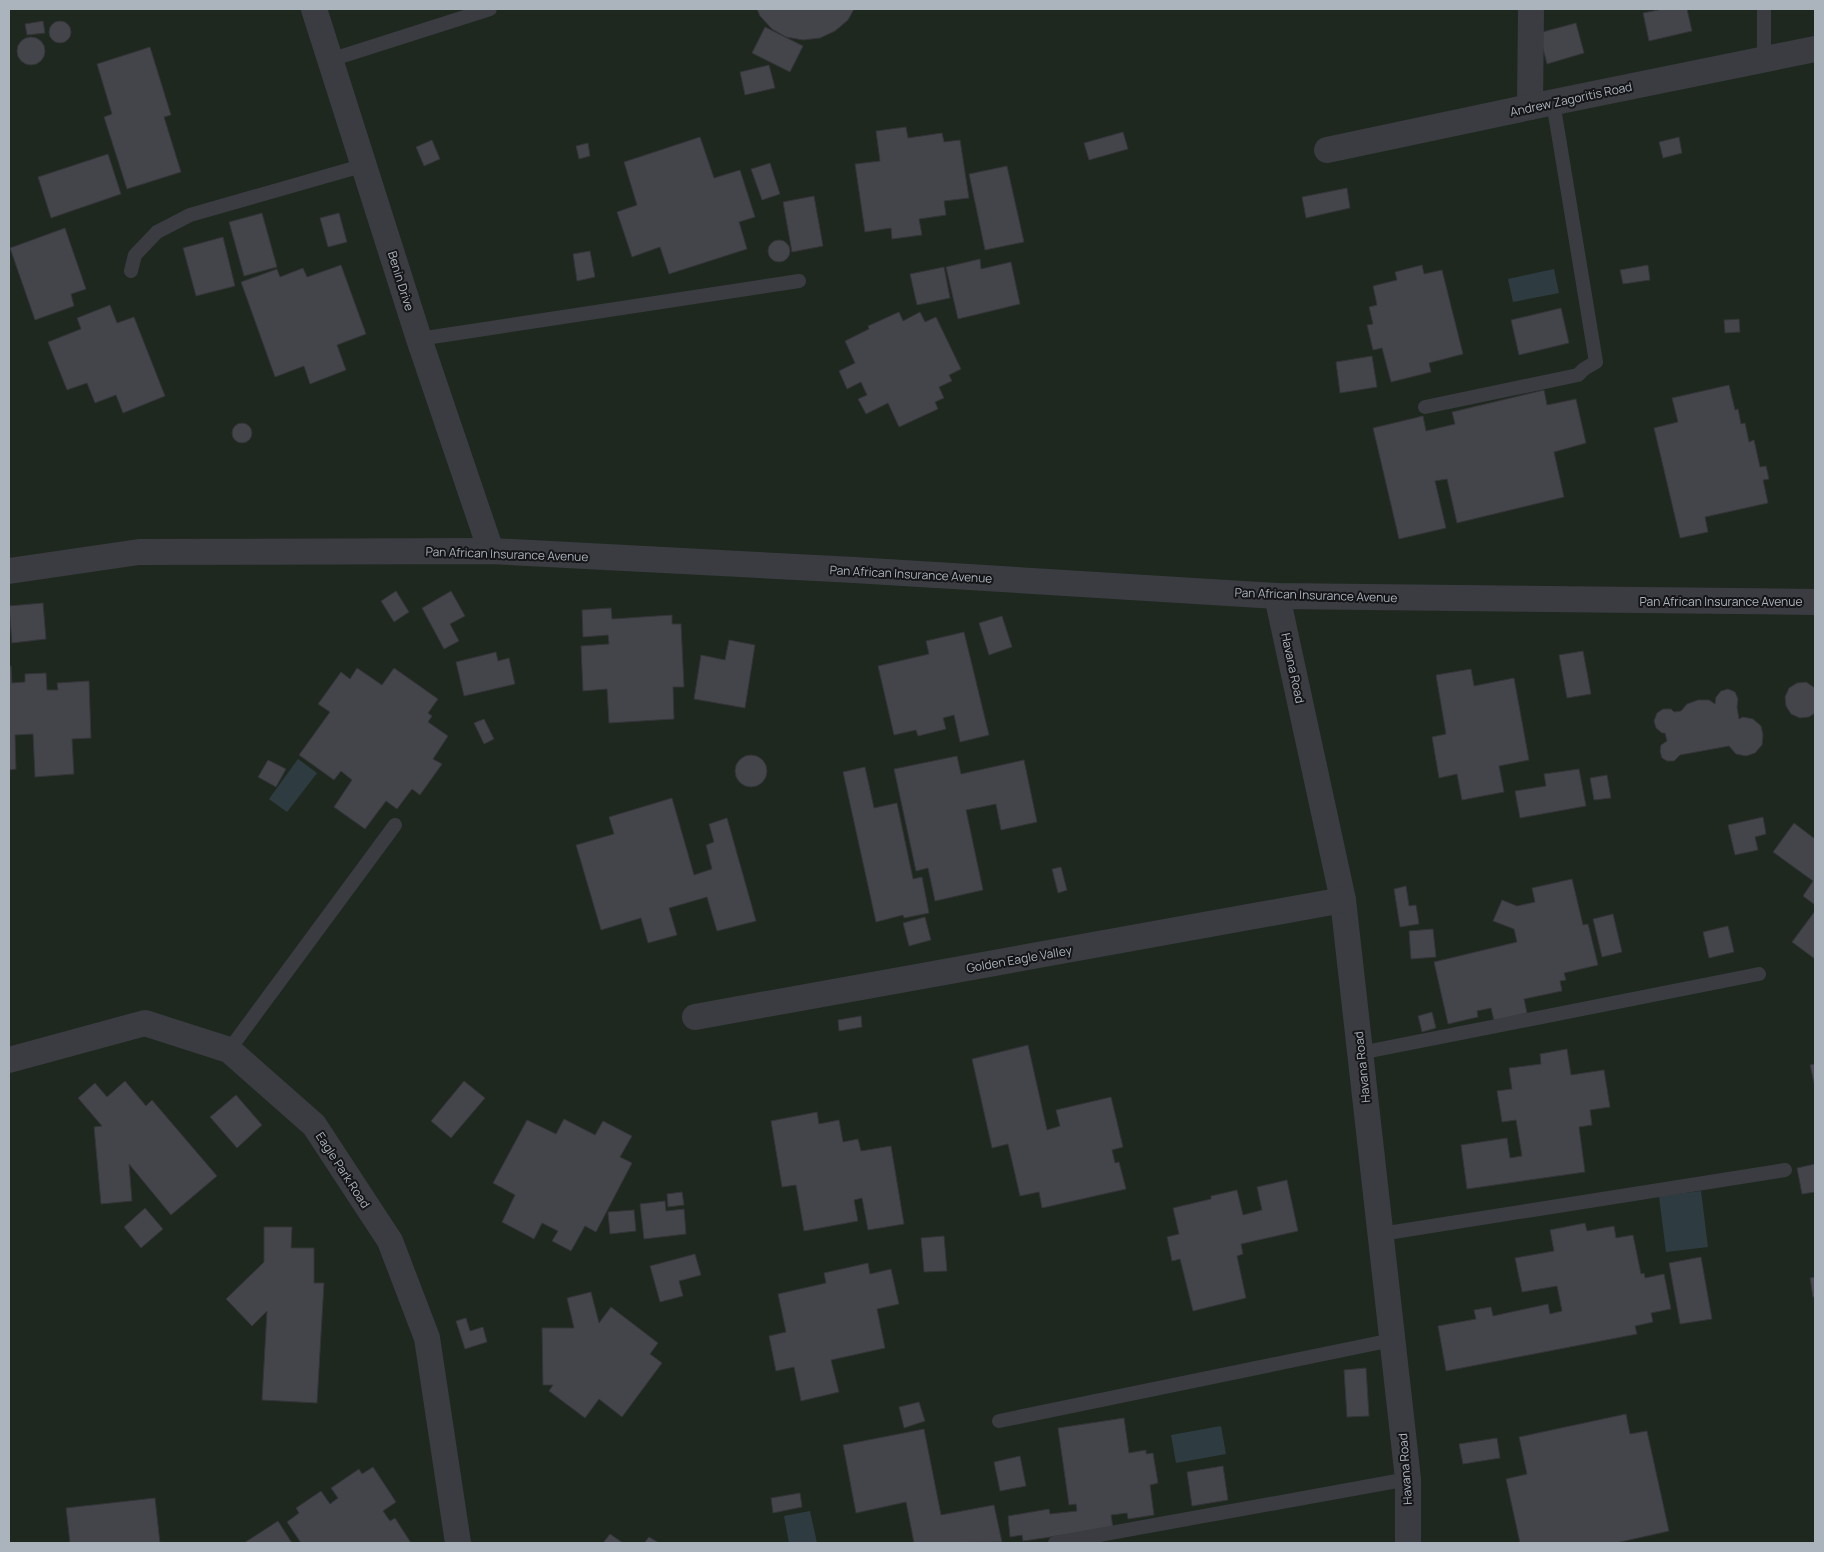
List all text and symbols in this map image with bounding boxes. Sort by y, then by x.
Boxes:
street label: Andrew Zagoritis Road [1508,78,1634,120]
street label: Benin Drive [384,249,418,313]
street label: Pan African Insurance Avenue [425,543,589,565]
street label: Pan African Insurance Avenue [829,561,993,587]
street label: Pan African Insurance Avenue [1234,584,1398,606]
street label: Pan African Insurance Avenue [1640,593,1802,610]
street label: Havana Road [1277,631,1309,705]
street label: Golden Eagle Valley [965,941,1074,977]
street label: Havana Road [1350,1030,1374,1104]
street label: Eagle Park Road [312,1129,374,1211]
street label: Havana Road [1394,1433,1416,1505]

